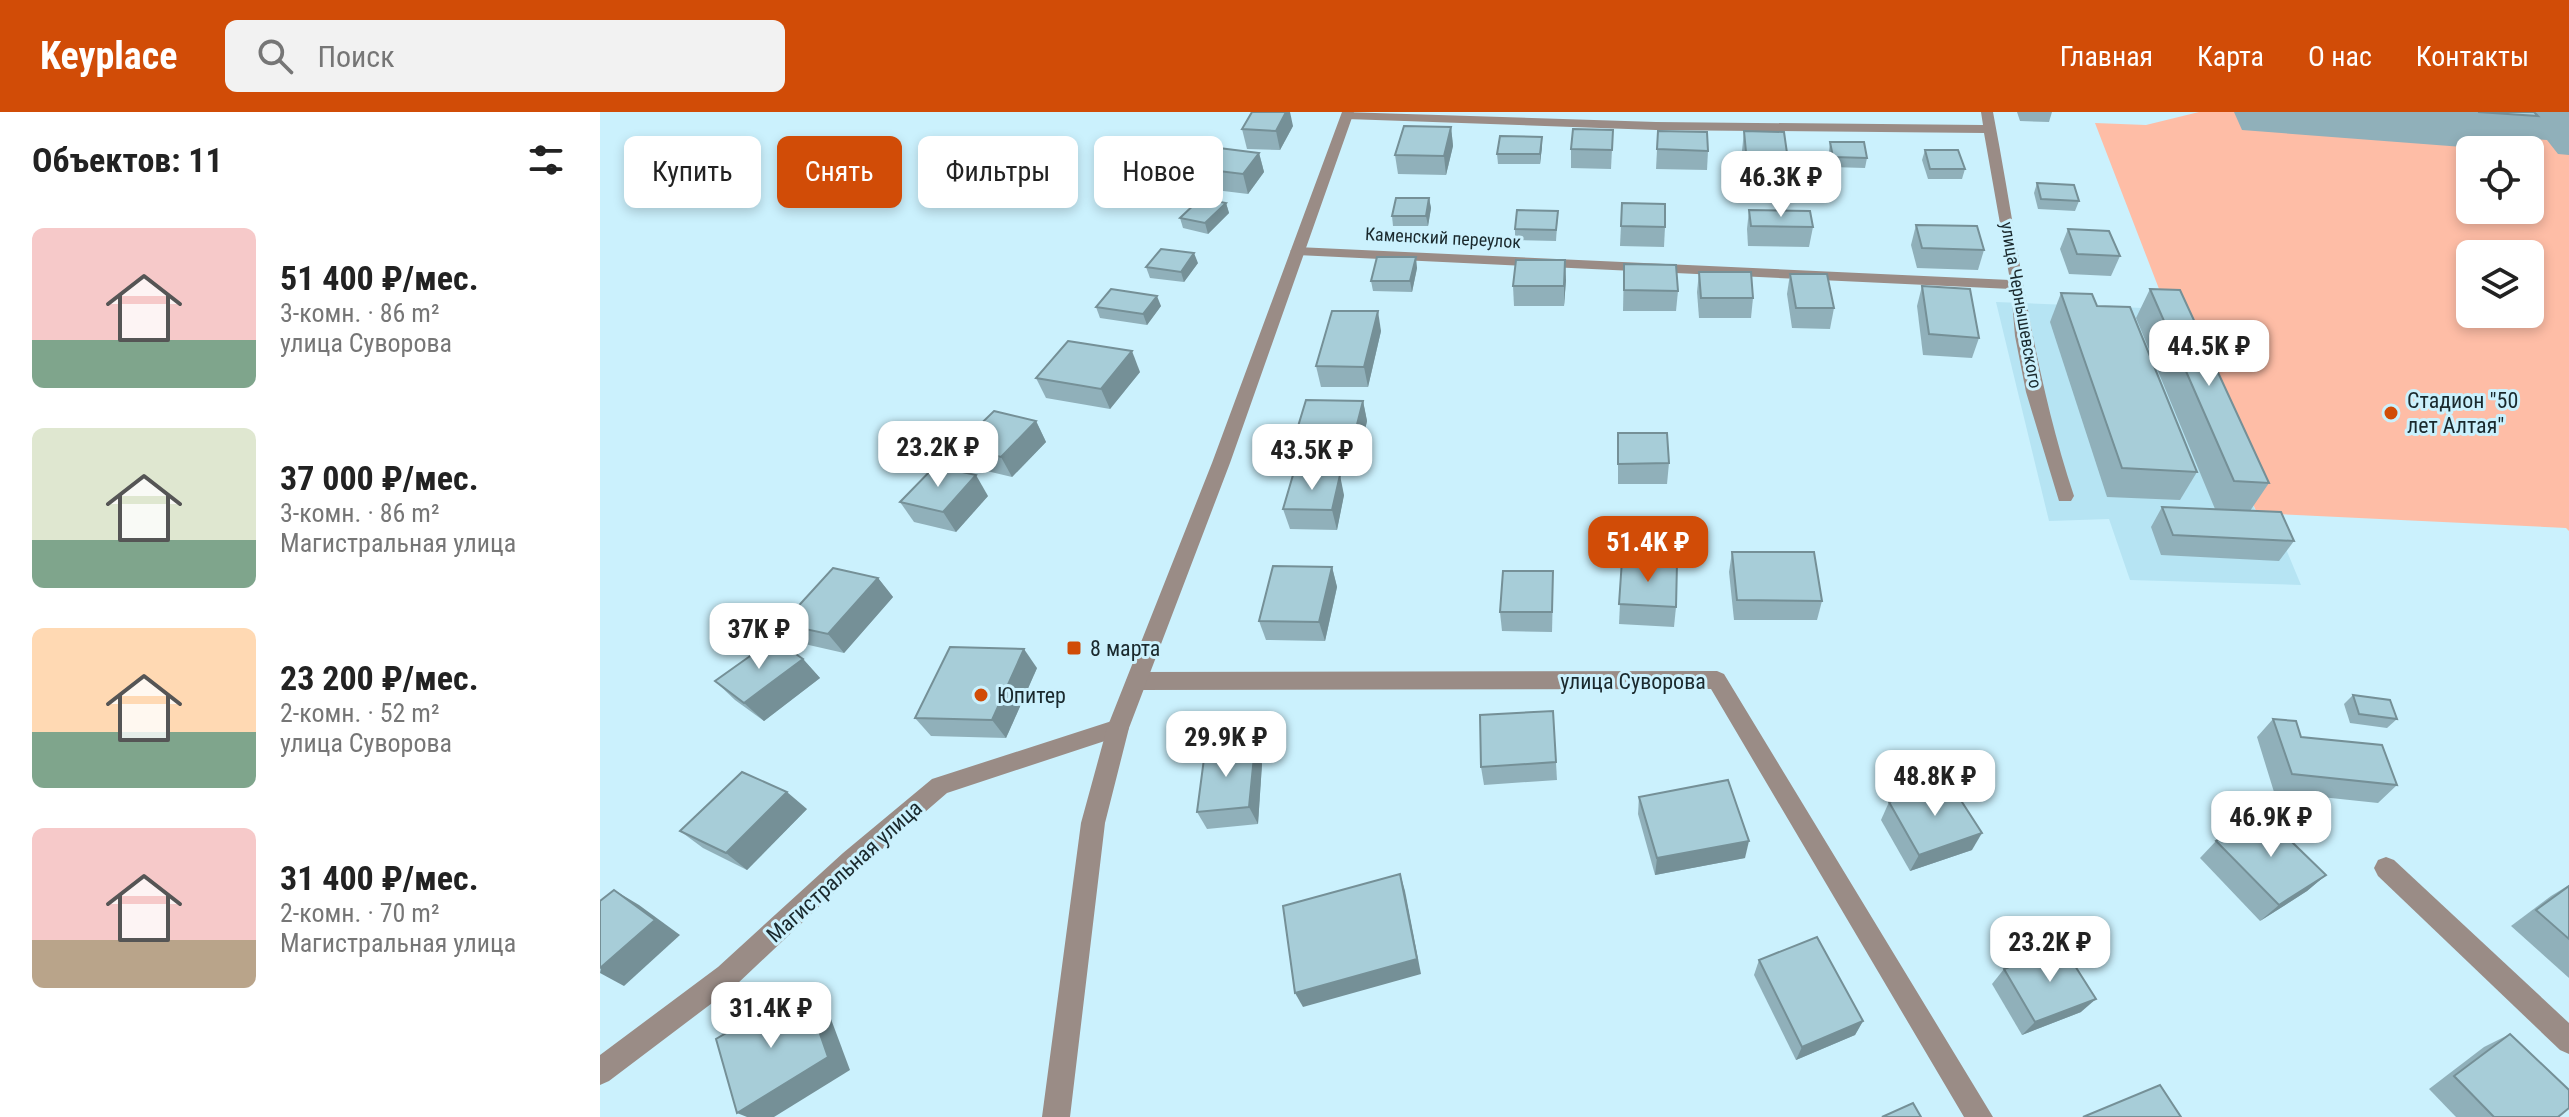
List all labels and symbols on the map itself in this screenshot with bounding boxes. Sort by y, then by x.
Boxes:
pin: 46.3K ₽ [1707,151,1855,219]
street label: улица Чернышевского [1997,220,2046,390]
street label: Каменский переулок [1364,223,1522,252]
pin: 44.5K ₽ [2135,320,2283,388]
place label: Стадион "50 лет Алтая" [2407,388,2518,438]
marker: Стадион "50 лет Алтая" [2382,404,2400,422]
pin: 23.2K ₽ [864,421,1012,489]
pin: 43.5K ₽ [1238,424,1386,492]
pin: 51.4K ₽ [1574,516,1722,584]
pin: 37K ₽ [703,603,815,671]
place label: 8 марта [1090,636,1160,661]
marker: 8 марта [1065,639,1083,657]
street label: улица Суворова [1560,669,1706,694]
place label: Юпитер [997,683,1066,708]
marker: Юпитер [972,686,990,704]
pin: 29.9K ₽ [1152,711,1300,779]
pin: 48.8K ₽ [1861,750,2009,818]
pin: 46.9K ₽ [2197,791,2345,859]
street label: Магистральная улица [762,795,927,948]
pin: 23.2K ₽ [1976,916,2124,984]
pin: 31.4K ₽ [697,982,845,1050]

